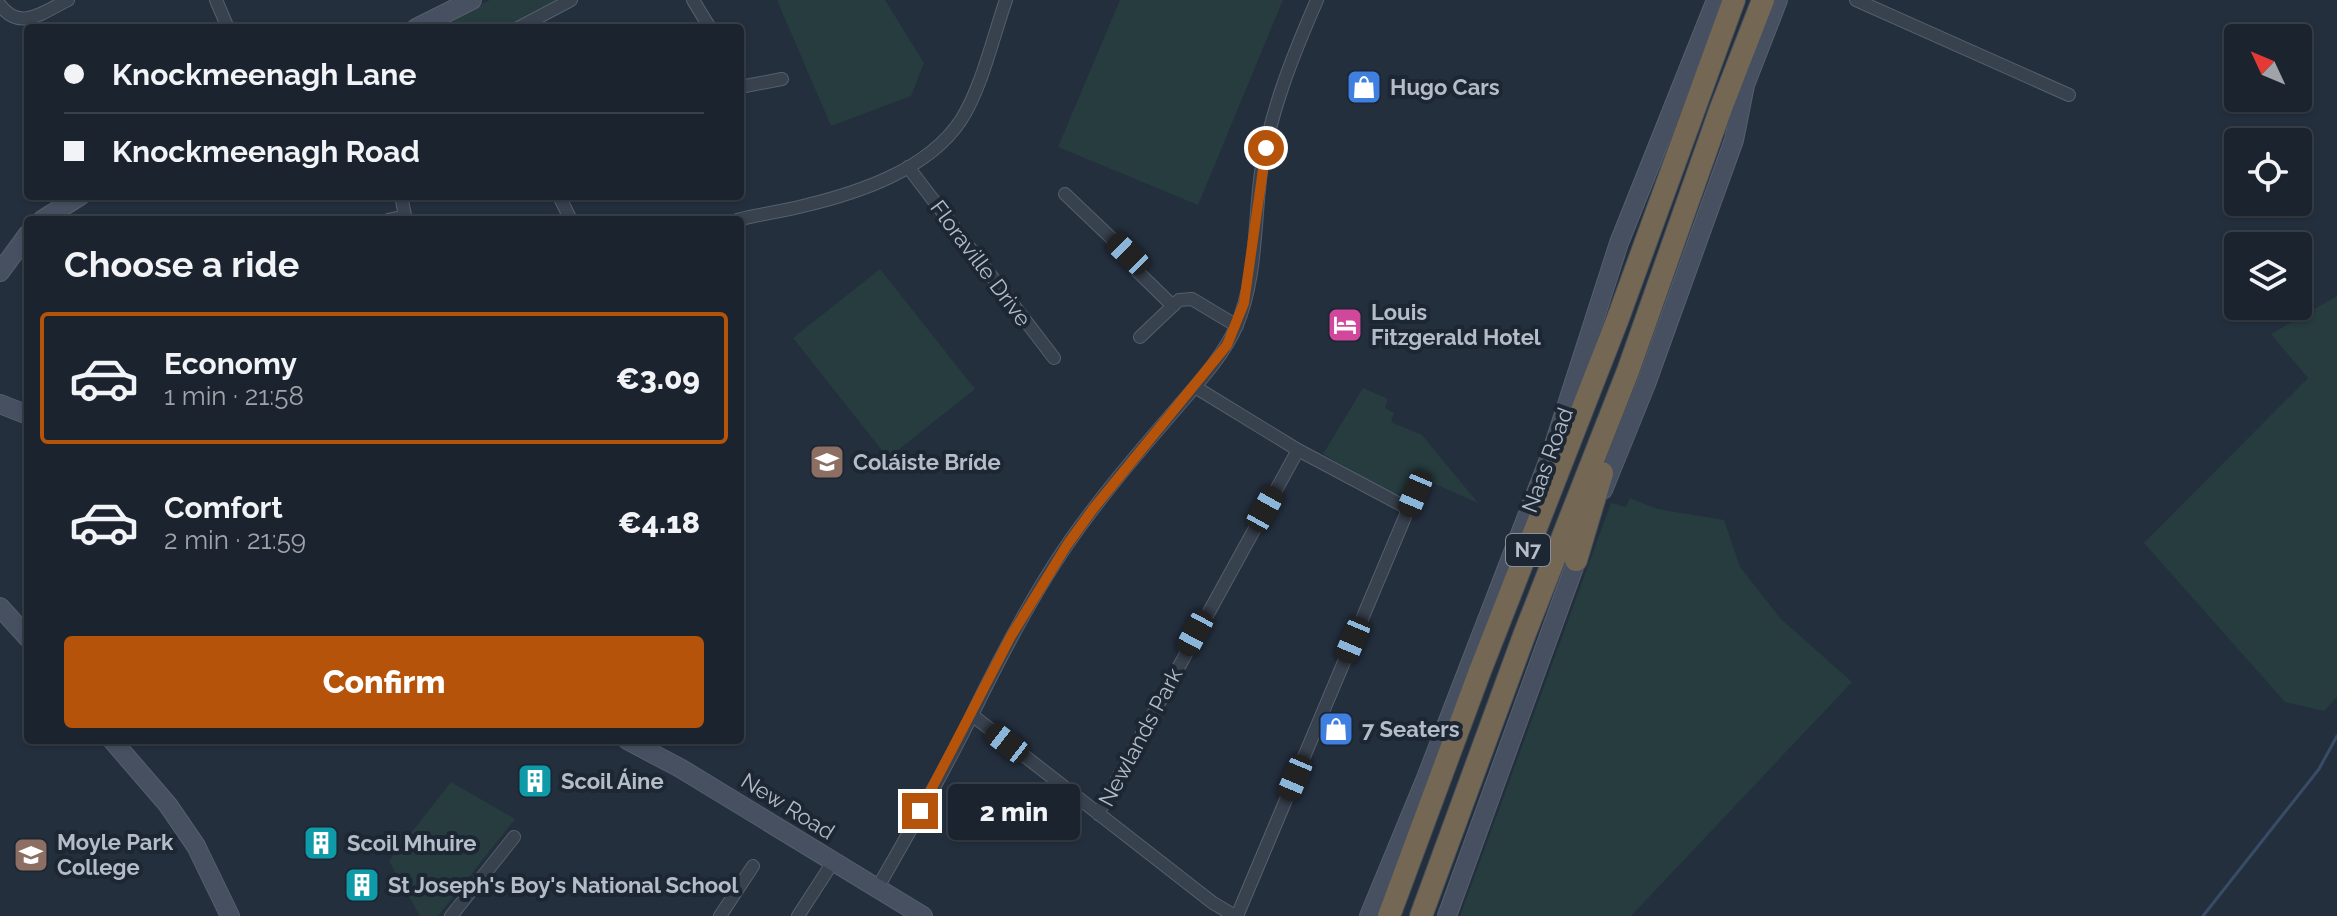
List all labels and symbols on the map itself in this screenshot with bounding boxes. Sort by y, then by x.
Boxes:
north arrow [2224,24,2312,112]
shop icon: Hugo Cars [1345,68,1383,106]
place label: Hugo Cars [1390,74,1500,100]
route start [1248,130,1284,166]
street label: Floraville Drive [925,195,1037,331]
car [1102,229,1154,279]
place label: Louis Fitzgerald Hotel [1371,299,1542,350]
hotel icon: Louis Fitzgerald Hotel [1326,306,1364,344]
street label: Naas Road [1516,404,1578,516]
school or university icon: Coláiste Bríde [808,443,846,481]
place label: Coláiste Bríde [853,449,1001,475]
car [1395,467,1435,521]
car [1243,482,1287,536]
road number: N7 [1506,534,1550,566]
car [1173,606,1217,660]
car [1333,613,1373,667]
street label: Newlands Park [1093,663,1188,811]
shop icon: 7 Seaters [1317,710,1355,748]
place label: 7 Seaters [1362,716,1460,742]
car [981,719,1033,767]
car [1275,751,1315,805]
building icon: Scoil Áine [516,762,554,800]
street label: New Road [737,767,839,845]
place label: Scoil Áine [561,768,664,794]
callout: 2 min [948,783,1080,839]
route end [902,793,938,829]
building icon: Scoil Mhuire [302,824,340,862]
place label: Moyle Park College [57,829,174,880]
place label: Scoil Mhuire [347,830,476,856]
school or university icon: Moyle Park College [12,836,50,874]
building icon: St Joseph's Boy's National School [343,866,381,904]
place label: St Joseph's Boy's National School [388,872,739,898]

